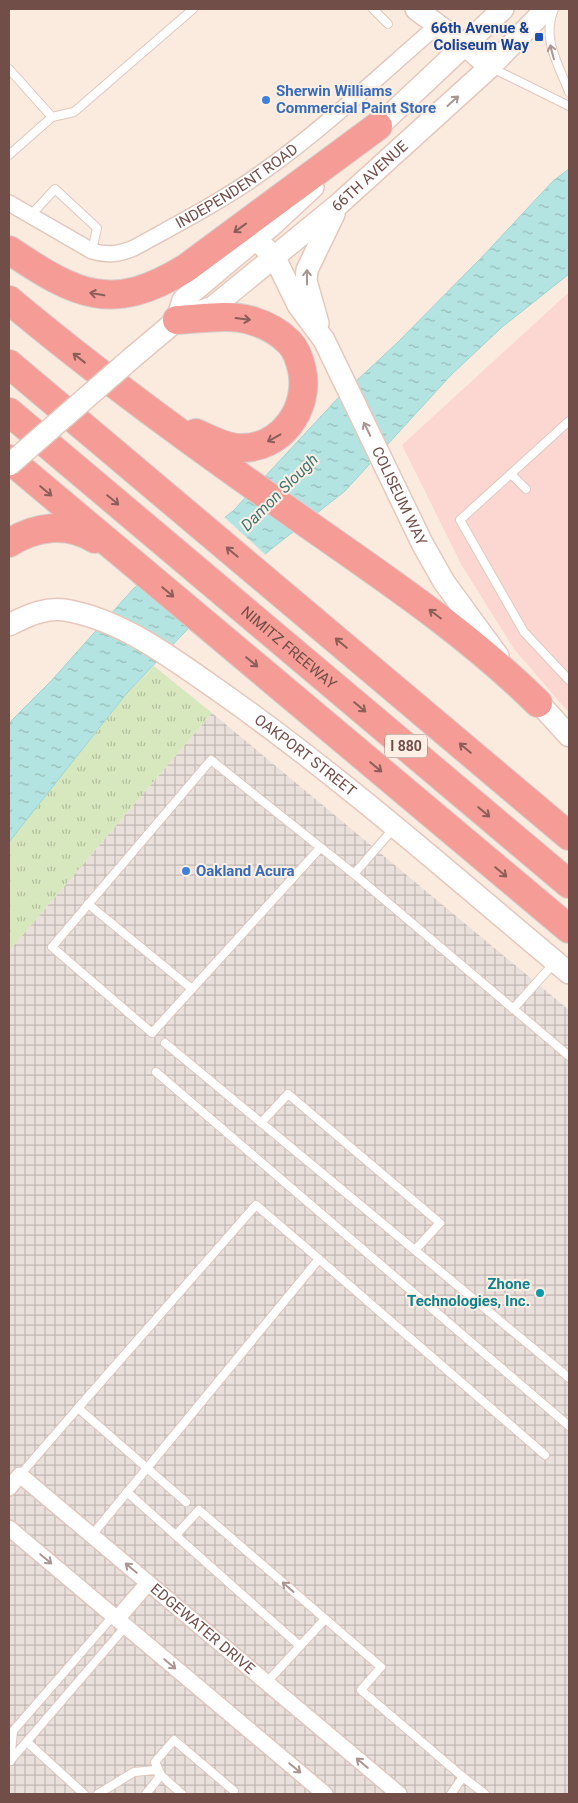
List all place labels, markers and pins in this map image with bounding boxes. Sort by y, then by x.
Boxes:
place label: 66th Avenue & Coliseum Way [431,19,529,54]
marker: 66th Avenue & Coliseum Way [533,31,545,43]
place label: Sherwin Williams Commercial Paint Store [276,82,436,117]
marker: Sherwin Williams Commercial Paint Store [260,94,272,106]
place label: Oakland Acura [196,862,295,880]
marker: Oakland Acura [180,865,192,877]
place label: Zhone Technologies, Inc. [407,1275,530,1310]
marker: Zhone Technologies, Inc. [534,1287,546,1299]

